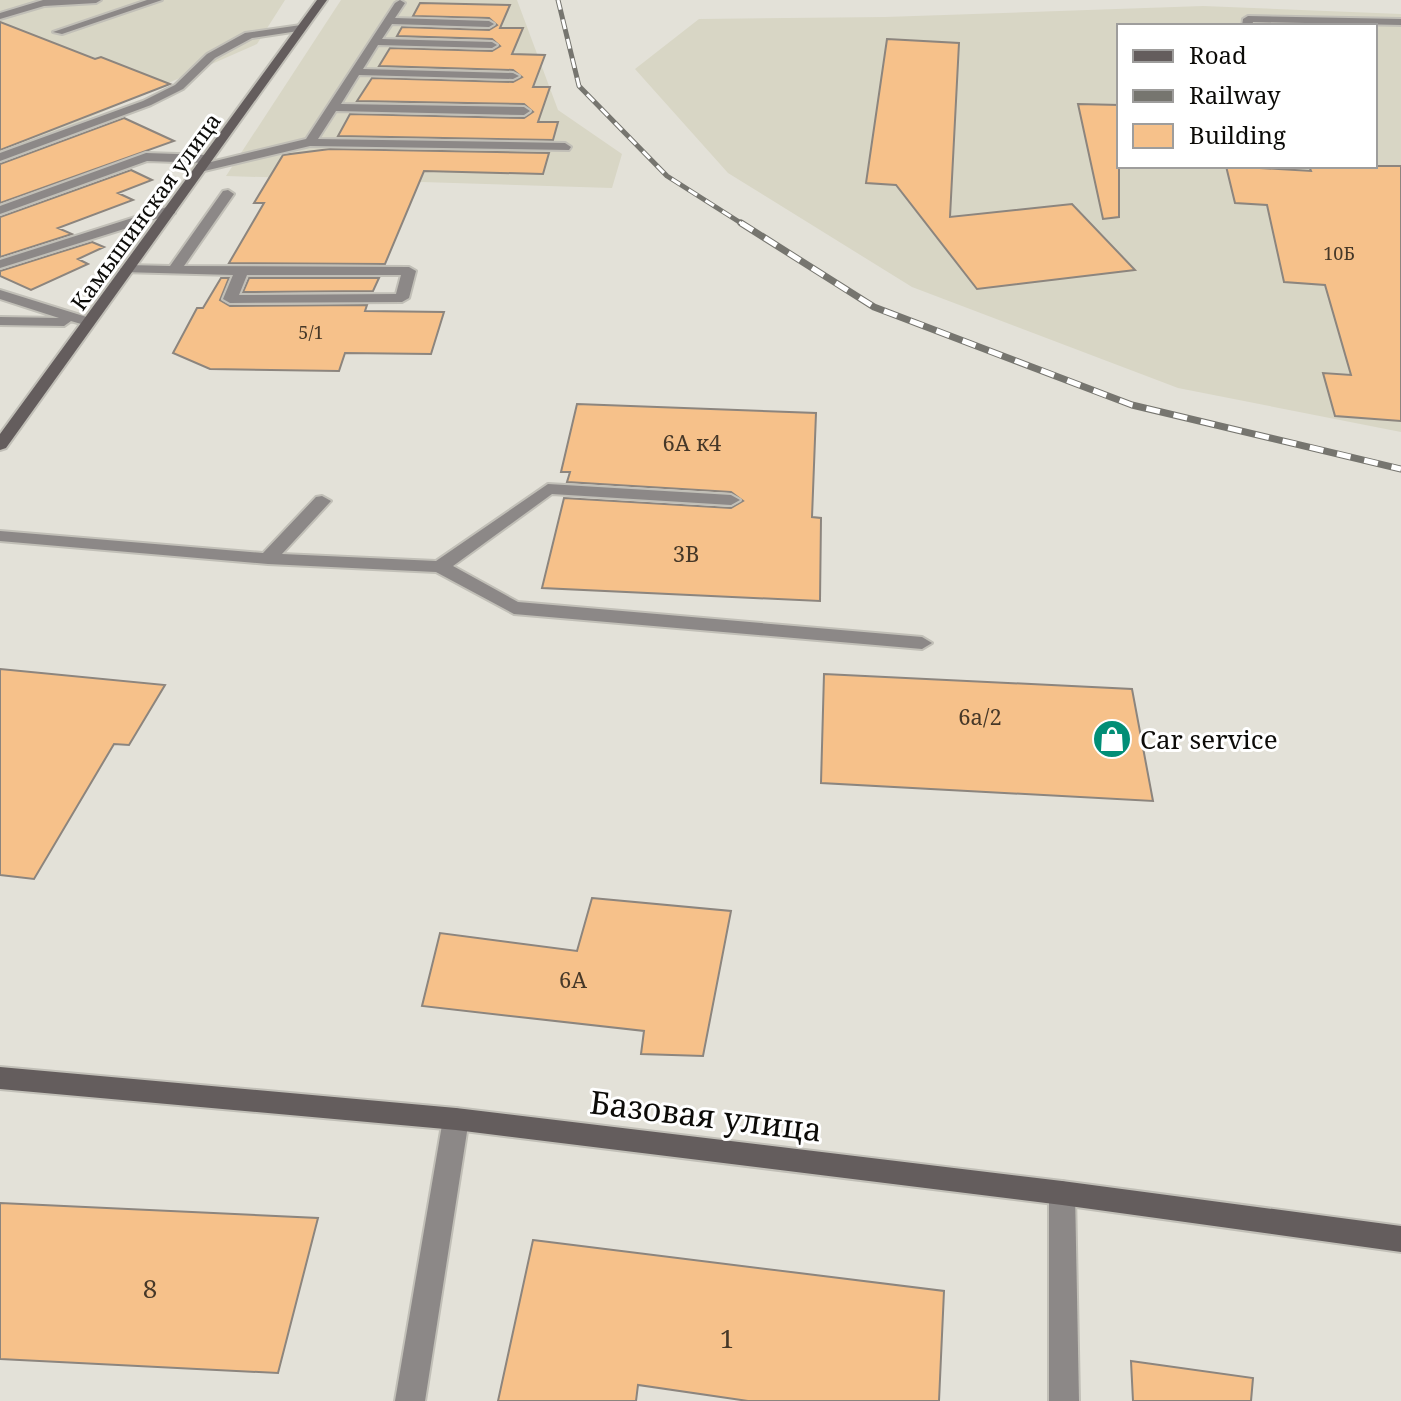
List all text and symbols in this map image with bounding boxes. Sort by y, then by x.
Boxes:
legend [1117,24,1377,168]
text: Road [1189,38,1247,71]
text: Railway [1189,78,1281,111]
street label: Камышинская улица [63,106,227,316]
text: Building [1189,118,1286,151]
house number: 10Б [1323,241,1355,265]
house number: 5/1 [298,320,324,344]
house number: 6А к4 [663,427,721,457]
house number: 3В [673,538,699,568]
house number: 6а/2 [958,701,1002,731]
shop icon: Car service [1091,718,1133,760]
place label: Car service [1140,721,1278,757]
house number: 6А [559,964,587,994]
street label: Базовая улица [588,1079,824,1151]
house number: 8 [143,1270,157,1306]
house number: 1 [720,1320,734,1356]

